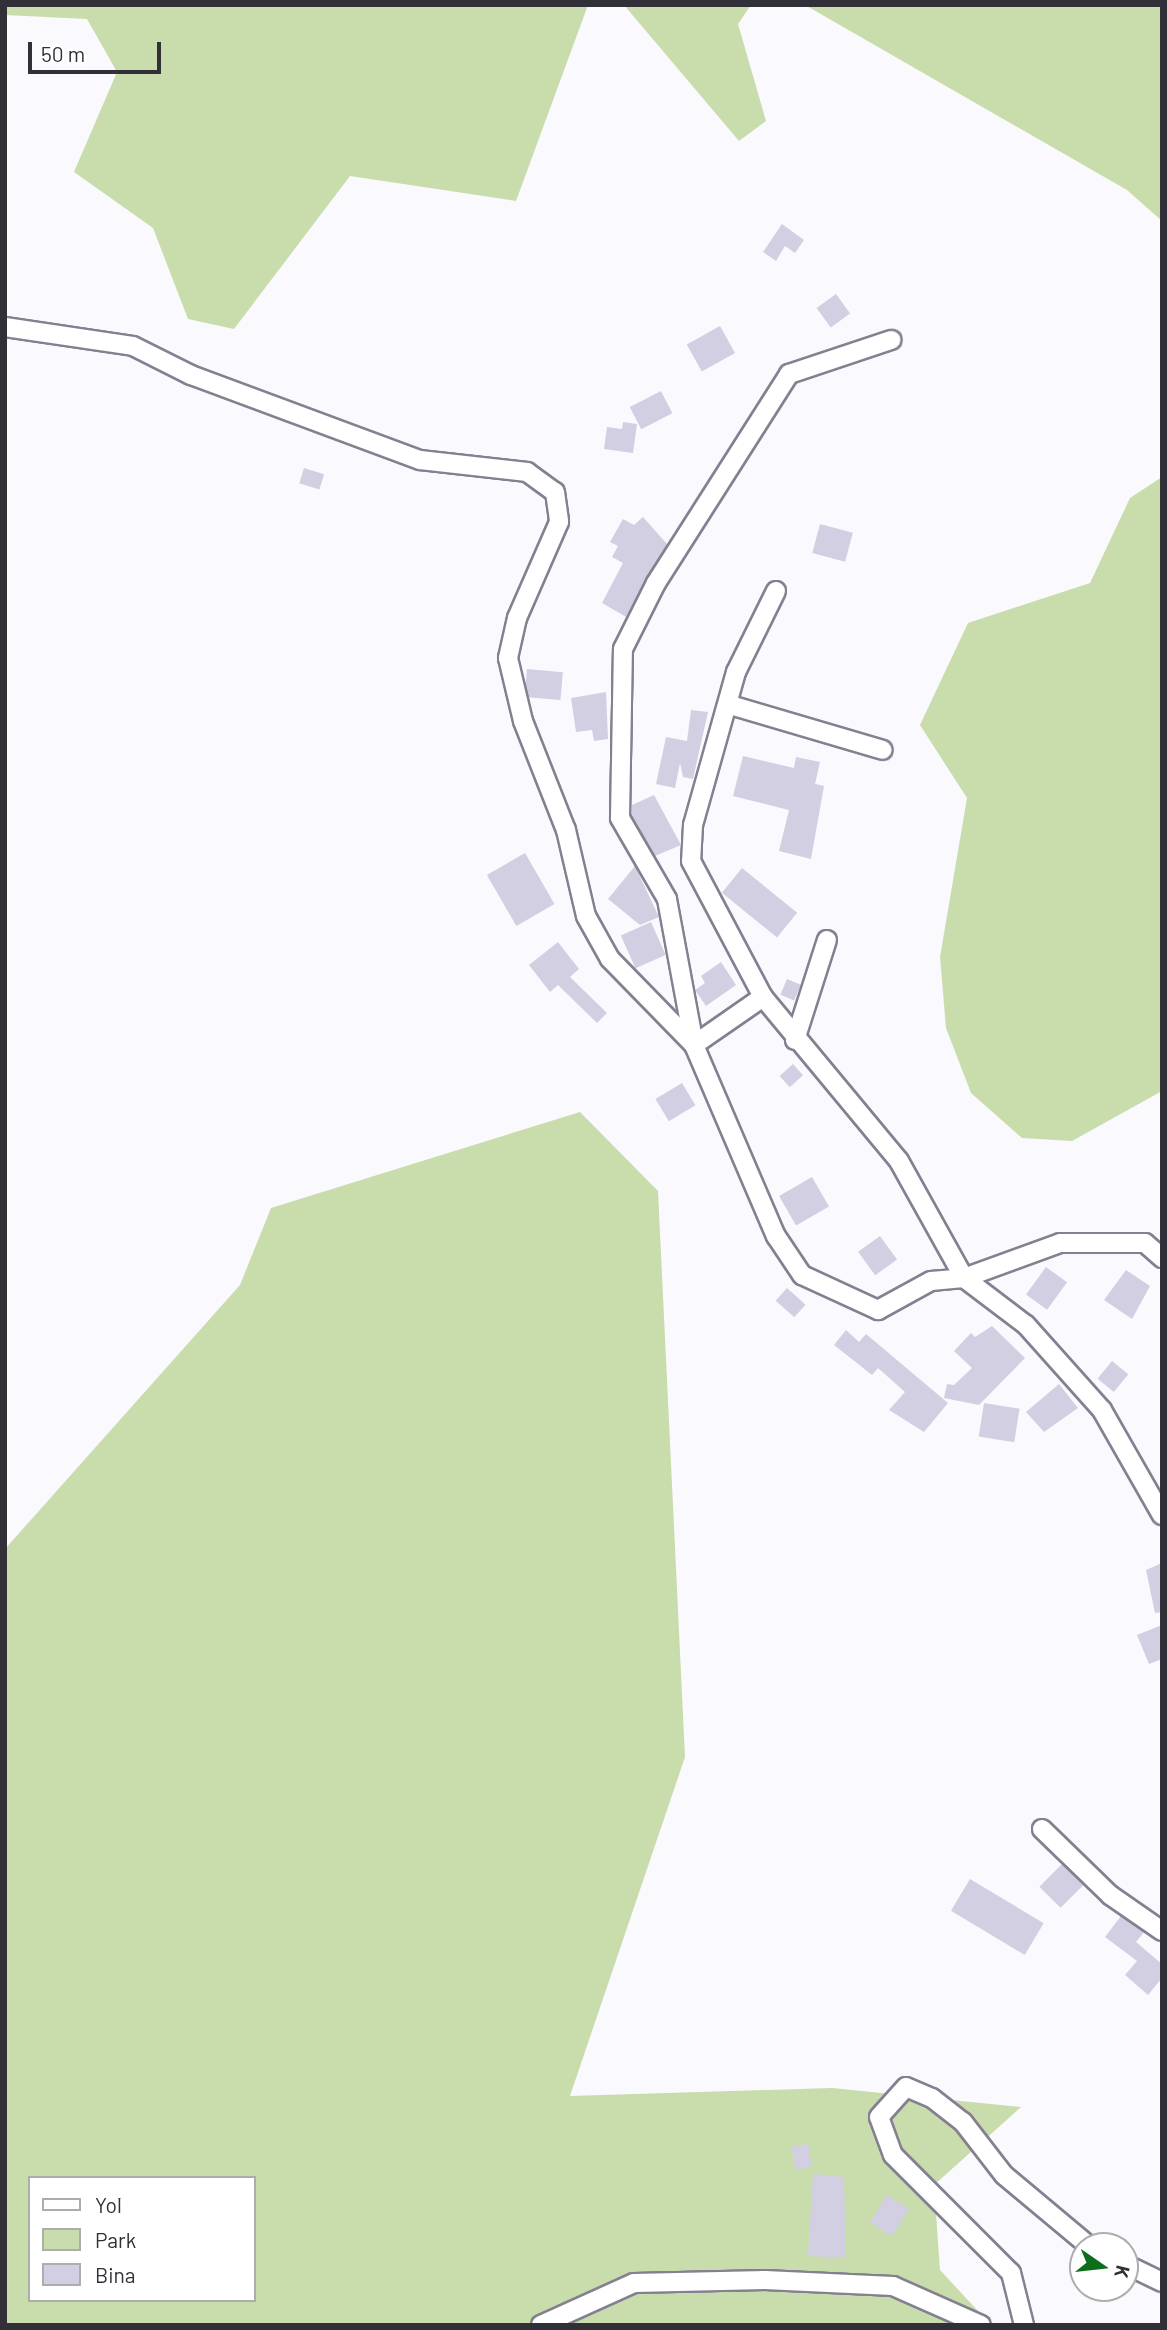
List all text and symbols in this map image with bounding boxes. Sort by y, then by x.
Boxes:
scale bar [32,28,164,72]
text: 50 m [41,41,85,66]
legend [28,2176,256,2302]
text: Yol [95,2192,122,2217]
text: Park [95,2227,136,2252]
north arrow [1069,2232,1139,2302]
text: Bina [95,2262,136,2287]
text: K [1110,2263,1136,2280]

